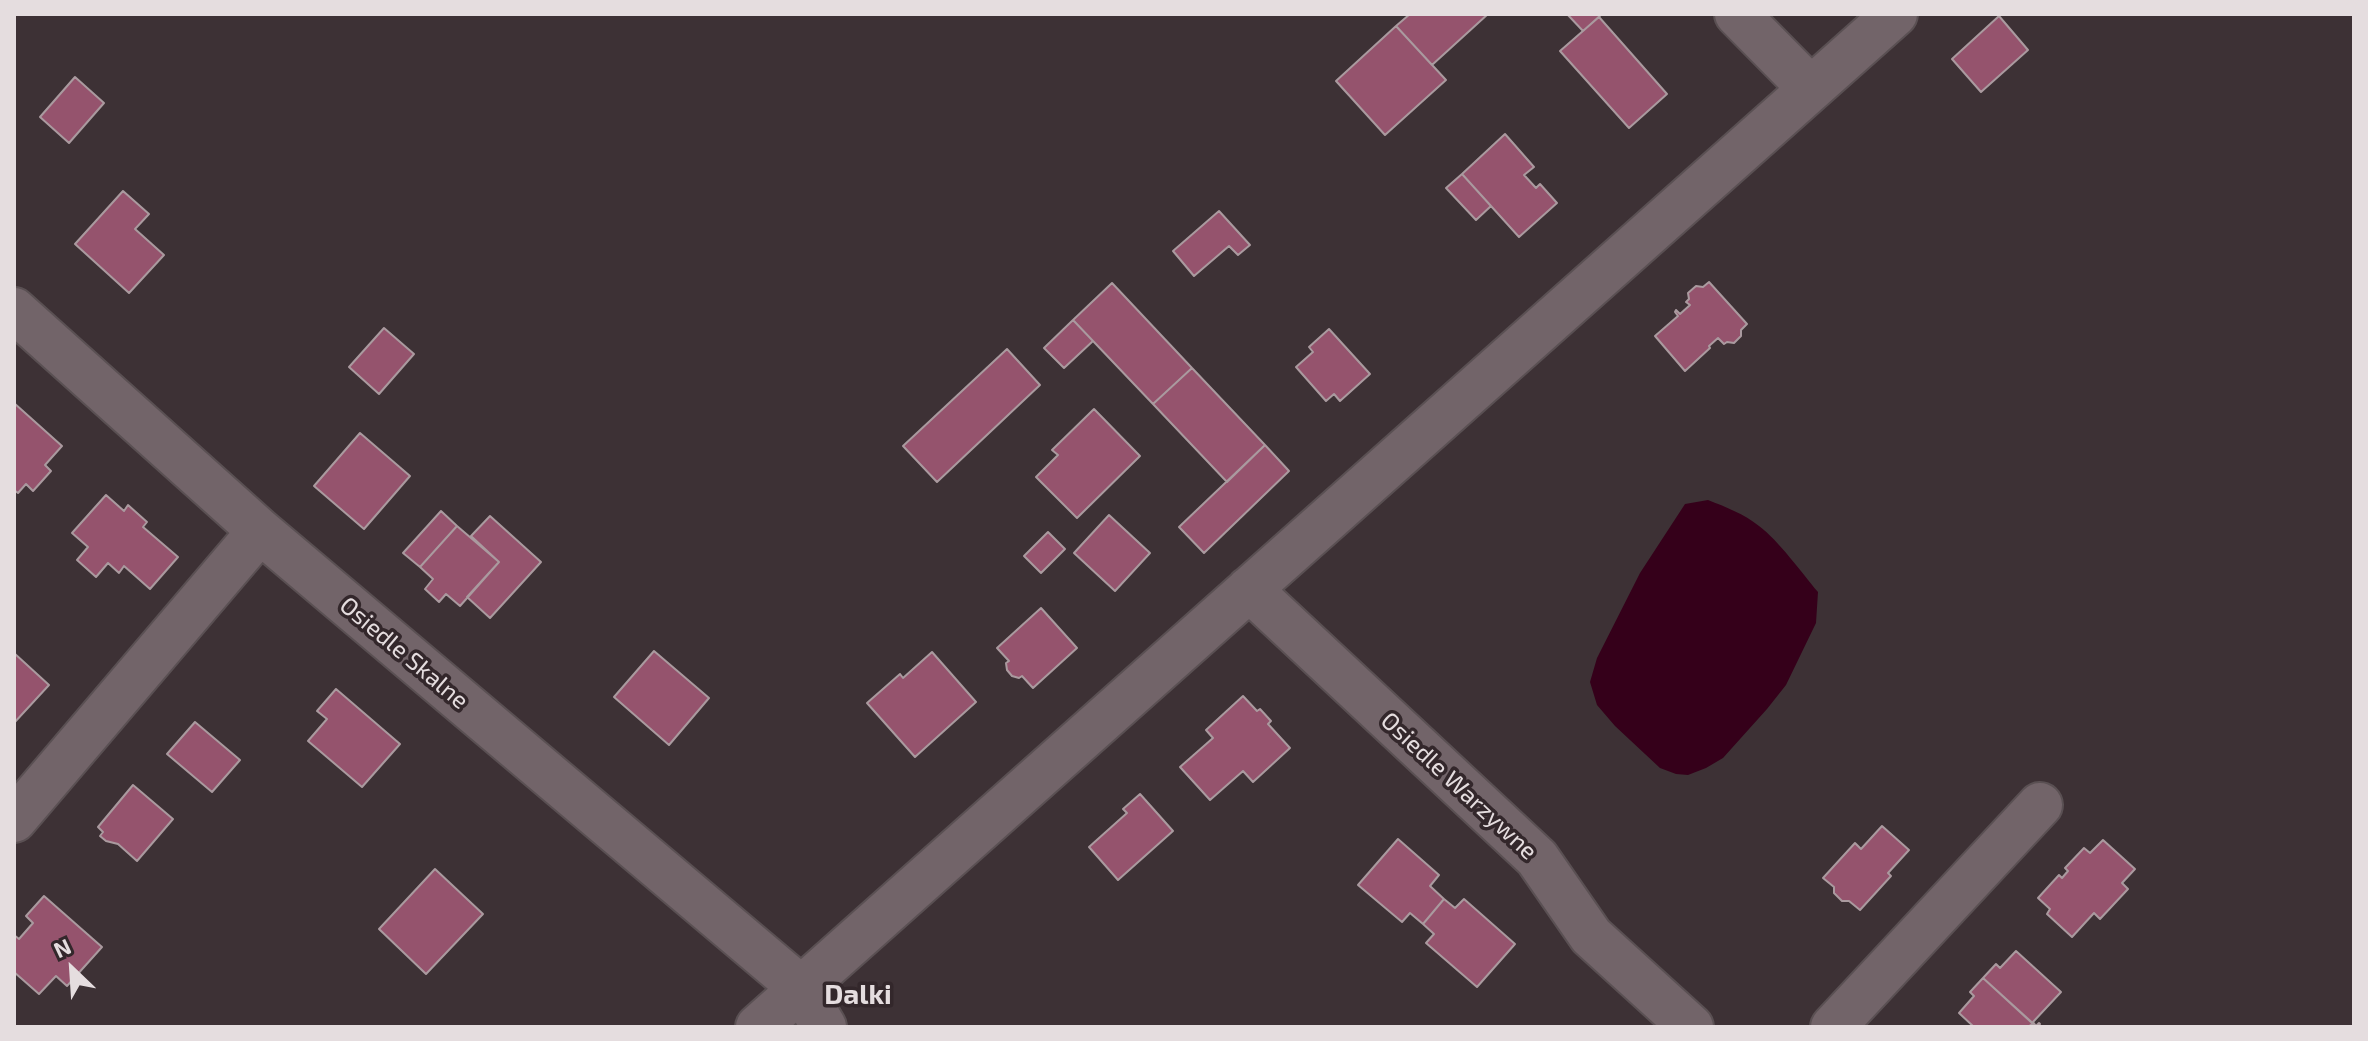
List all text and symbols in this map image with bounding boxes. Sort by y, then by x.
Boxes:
street label: Osiedle Skalne [334,591,474,715]
street label: Osiedle Warzywne [1375,706,1543,866]
north arrow [32,929,112,1009]
text: N [49,932,75,962]
district label: Dalki [824,978,892,1012]

